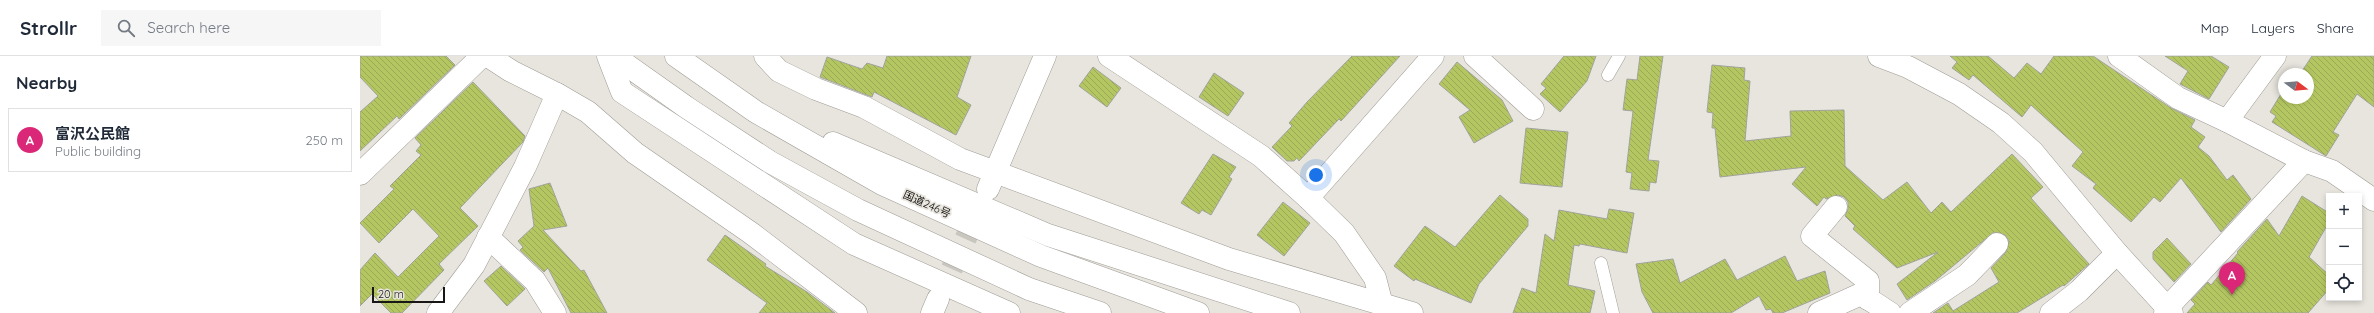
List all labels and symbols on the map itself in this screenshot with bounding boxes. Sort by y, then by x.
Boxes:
north arrow [2278,68,2314,104]
your location [1306,165,1326,185]
street label: 国道246号 [901,187,953,221]
pin: A [2219,262,2245,295]
scale bar [372,285,445,304]

